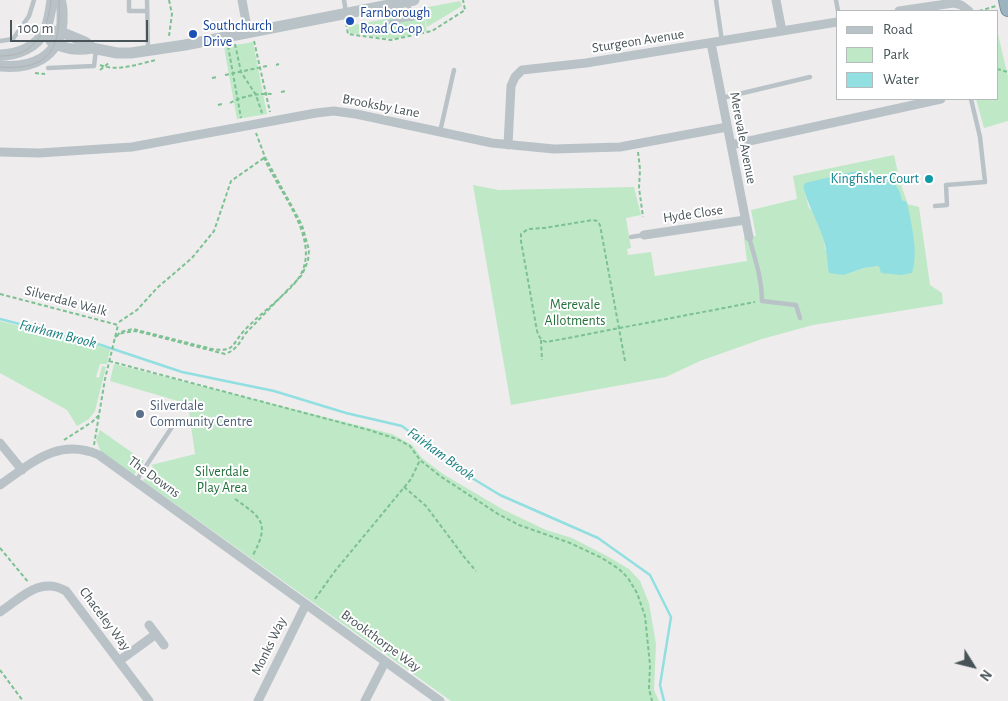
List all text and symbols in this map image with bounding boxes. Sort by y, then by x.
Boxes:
place label: Farnborough Road Co-op [360,5,430,38]
scale bar [12,10,150,42]
legend [836,10,998,100]
marker: Farnborough Road Co-op [344,15,356,27]
place label: Southchurch Drive [203,18,272,50]
text: 100 m [18,21,53,36]
text: Road [883,22,913,37]
street label: Sturgeon Avenue [591,25,685,57]
marker: Southchurch Drive [187,28,199,40]
text: Park [883,47,909,62]
text: Water [883,72,919,87]
street label: Brooksby Lane [341,90,421,122]
street label: Merevale Avenue [726,91,760,185]
place label: Kingfisher Court [831,171,919,187]
marker: Kingfisher Court [923,173,935,185]
street label: Hyde Close [662,201,724,227]
street label: Silverdale Walk [23,282,109,320]
park label: Merevale Allotments [545,297,605,330]
water label: Fairham Brook [18,316,98,352]
place label: Silverdale Community Centre [150,398,252,431]
marker: Silverdale Community Centre [134,408,146,420]
water label: Fairham Brook [404,424,478,484]
street label: The Downs [125,452,183,502]
park label: Silverdale Play Area [195,464,249,497]
street label: Chaceley Way [76,584,134,654]
street label: Brookthorpe Way [338,606,424,676]
street label: Monks Way [248,614,290,678]
north arrow [948,641,998,691]
text: N [977,667,994,683]

